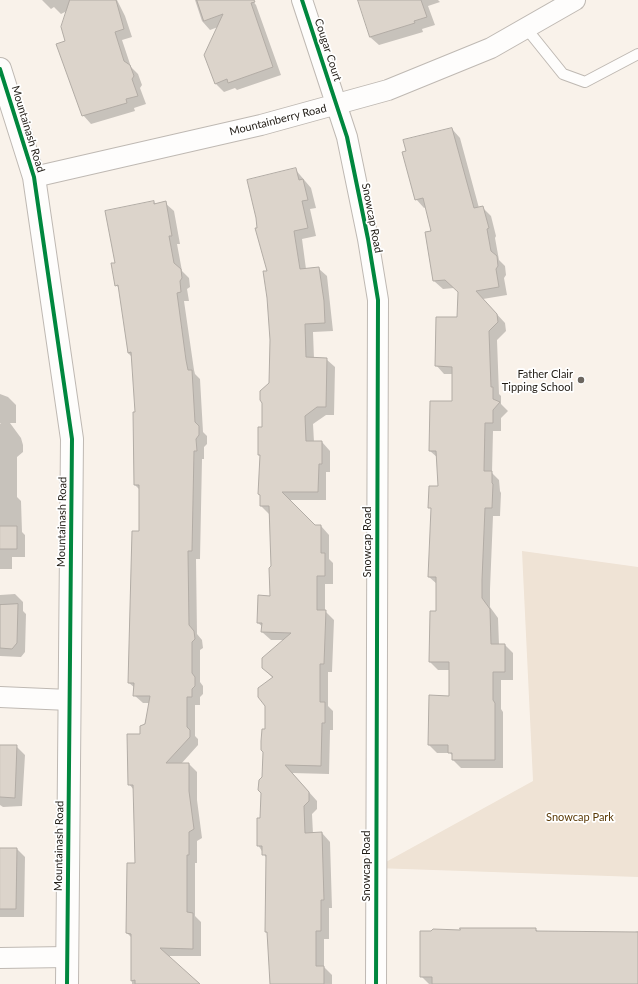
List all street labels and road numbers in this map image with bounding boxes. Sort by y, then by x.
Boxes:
street label: Cougar Court [312,17,344,83]
street label: Mountainash Road [8,84,48,174]
street label: Mountainberry Road [228,102,328,138]
street label: Snowcap Road [359,182,385,254]
street label: Mountainash Road [55,477,69,567]
street label: Snowcap Road [360,507,374,577]
street label: Mountainash Road [52,801,66,891]
street label: Snowcap Road [359,831,373,901]

